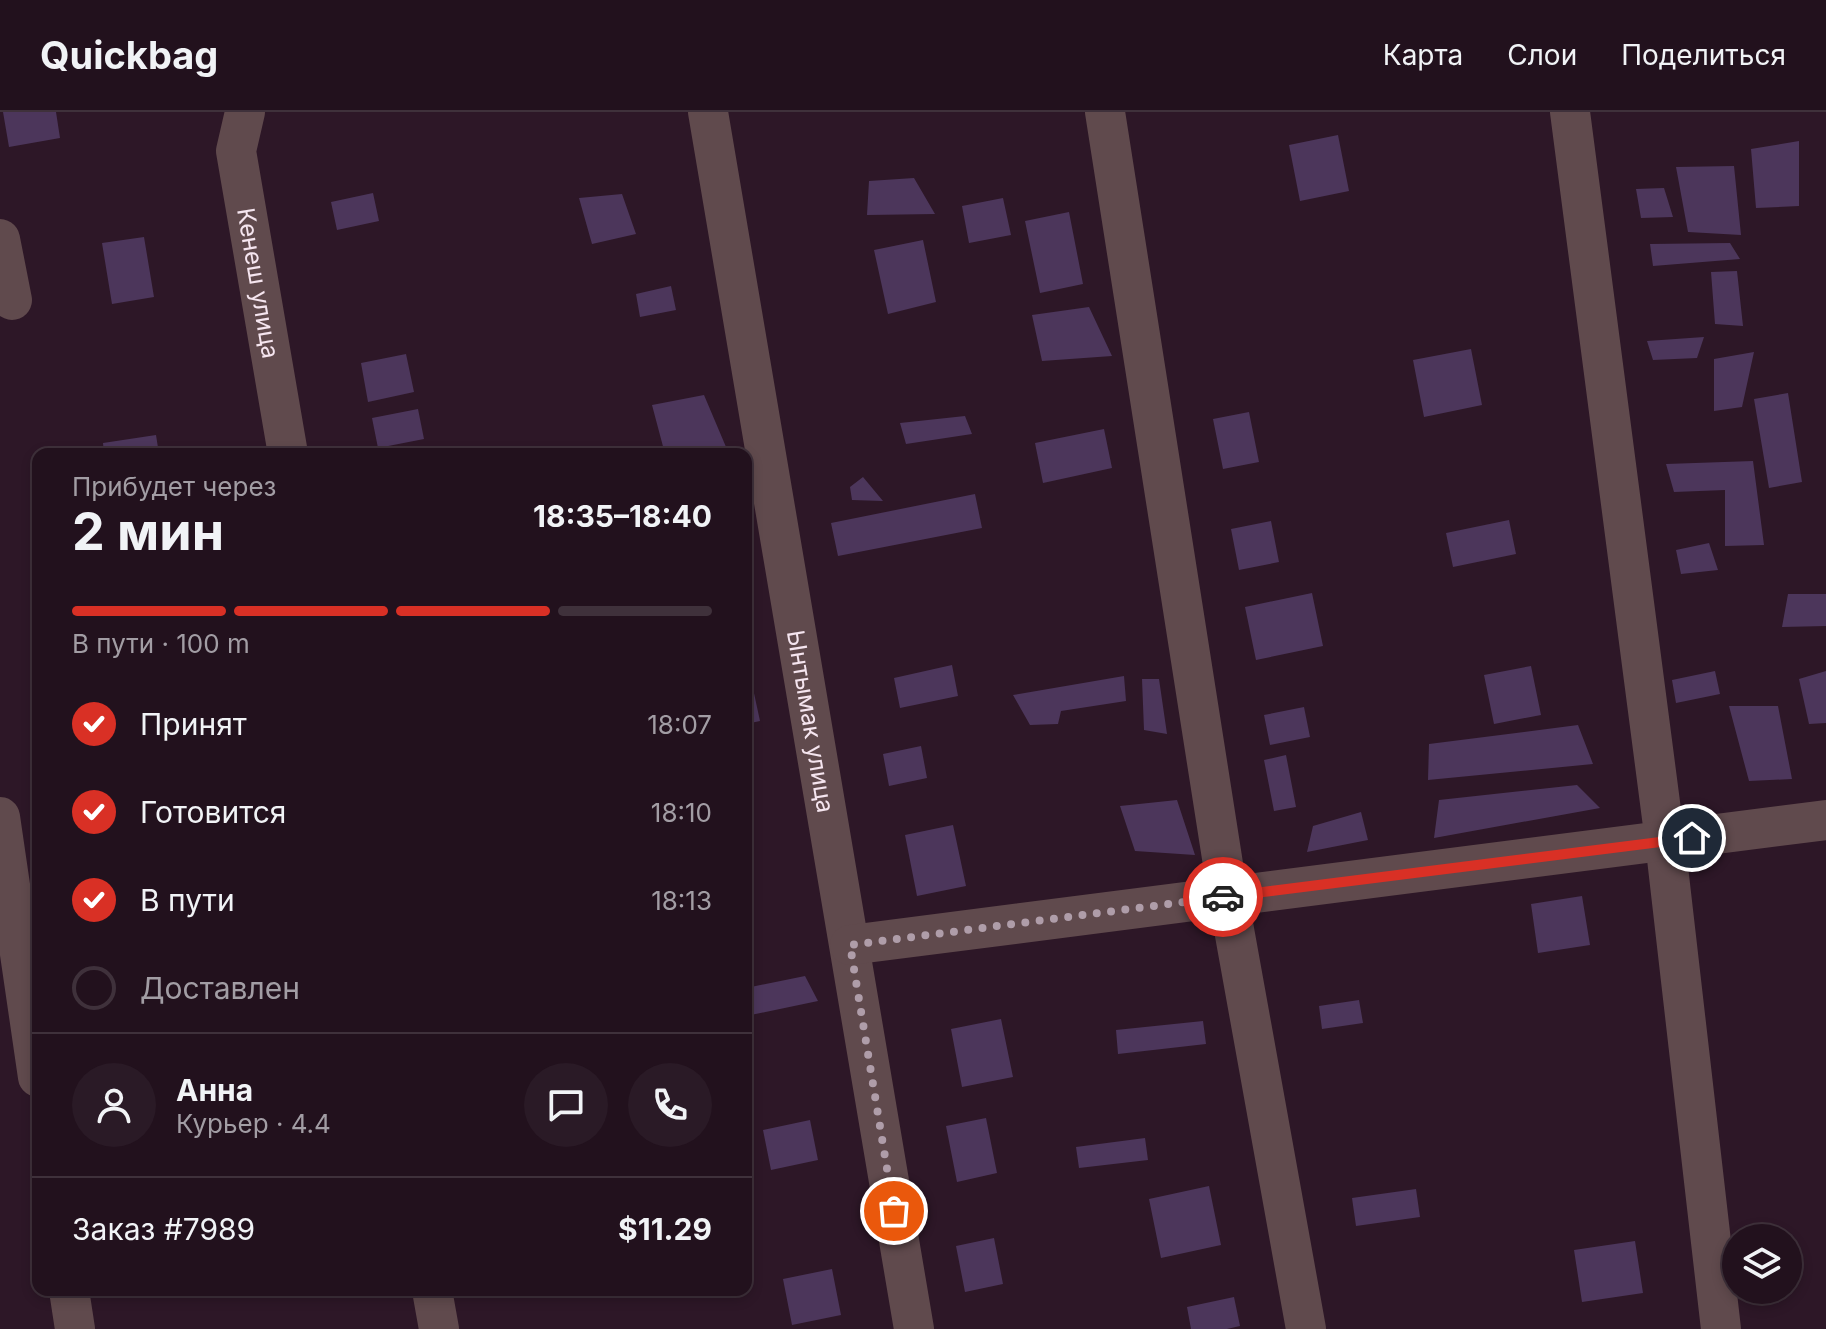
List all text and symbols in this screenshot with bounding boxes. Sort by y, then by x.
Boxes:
text: Quickbag [40,32,218,78]
text: Карта [1383,38,1463,72]
text: Слои [1507,38,1577,72]
text: Поделиться [1621,38,1786,72]
street label: Кенеш улица [232,206,286,360]
text: Прибудет через [72,471,276,502]
text: 18:35–18:40 [533,498,712,534]
text: 2 мин [72,500,224,563]
text: В пути · 100 m [72,628,250,659]
street label: Ынтымак улица [781,628,841,815]
icon: check [72,702,116,746]
text: Принят [140,706,247,742]
text: 18:07 [647,709,712,740]
icon: check [72,790,116,834]
text: Готовится [140,794,286,830]
text: 18:10 [651,797,712,828]
pin [1658,804,1726,872]
icon: home [1670,816,1714,860]
courier [1183,857,1263,937]
icon: car [1201,875,1245,919]
icon: check [72,878,116,922]
text: В пути [140,882,235,918]
text: 18:13 [651,885,712,916]
text: Доставлен [140,970,300,1006]
button: person [72,1063,156,1147]
button: chat [524,1063,608,1147]
button: phone [628,1063,712,1147]
text: Анна [176,1072,253,1108]
text: Курьер · 4.4 [176,1108,331,1139]
pin [860,1177,928,1245]
icon: bag [872,1189,916,1233]
text: Заказ #7989 [72,1211,255,1247]
text: $11.29 [618,1211,712,1247]
map controls [1722,1224,1802,1304]
button: layers [1722,1224,1802,1304]

